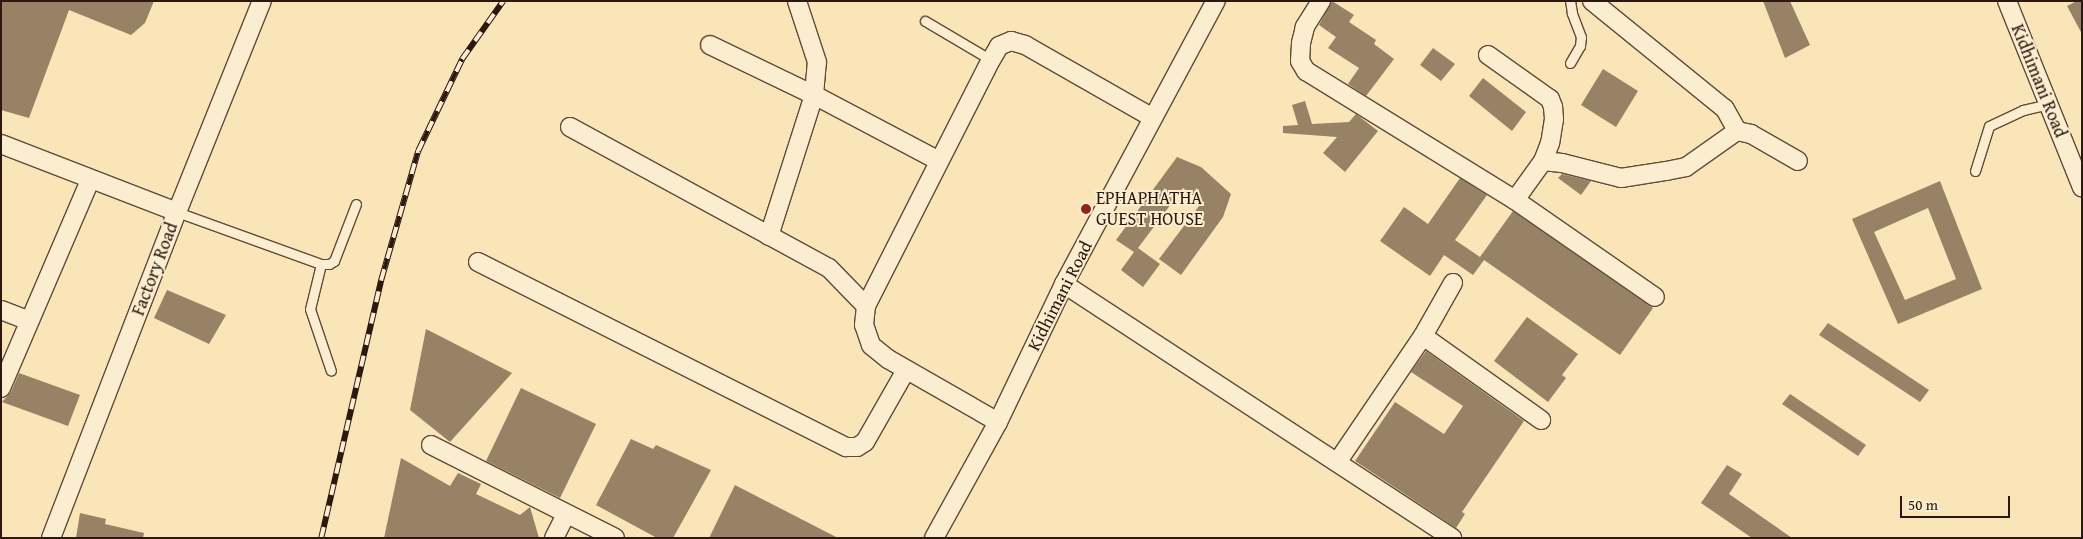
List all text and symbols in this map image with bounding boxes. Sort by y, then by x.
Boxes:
street label: Kidhimani Road [2006,21,2072,141]
place label: EPHAPHATHA GUEST HOUSE [1096,188,1203,230]
marker: EPHAPHATHA GUEST HOUSE [1080,203,1092,215]
street label: Factory Road [127,219,183,319]
street label: Kidhimani Road [1023,237,1097,355]
scale bar [1903,486,2013,518]
text: 50 m [1908,494,1938,515]

